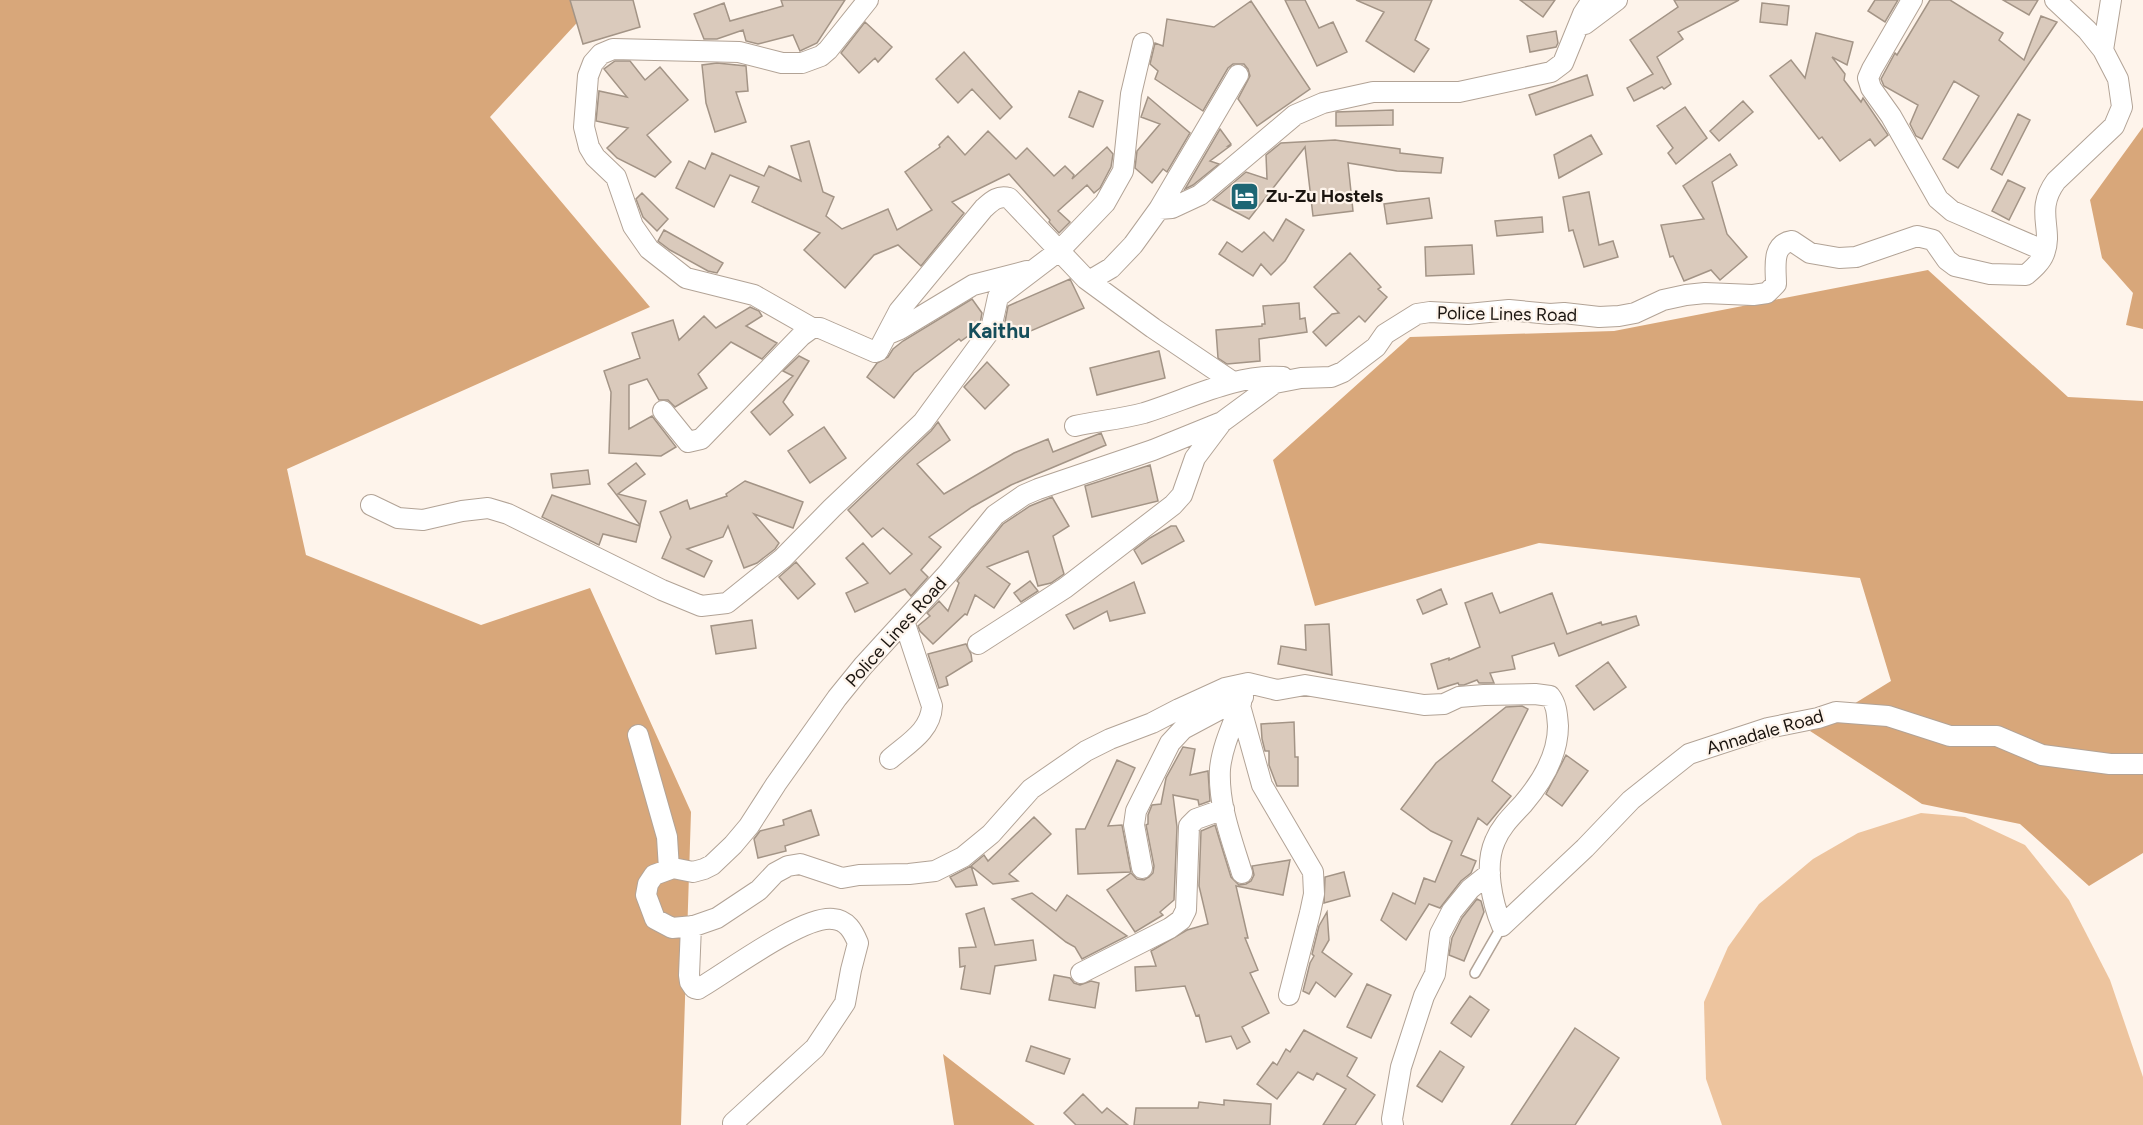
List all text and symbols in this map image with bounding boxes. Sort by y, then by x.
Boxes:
hotel icon: Zu-Zu Hostels [1229,180,1261,212]
place label: Zu-Zu Hostels [1266,185,1384,207]
street label: Police Lines Road [1437,302,1577,326]
district label: Kaithu [968,318,1030,343]
street label: Police Lines Road [841,572,951,692]
street label: Annadale Road [1704,705,1826,759]

